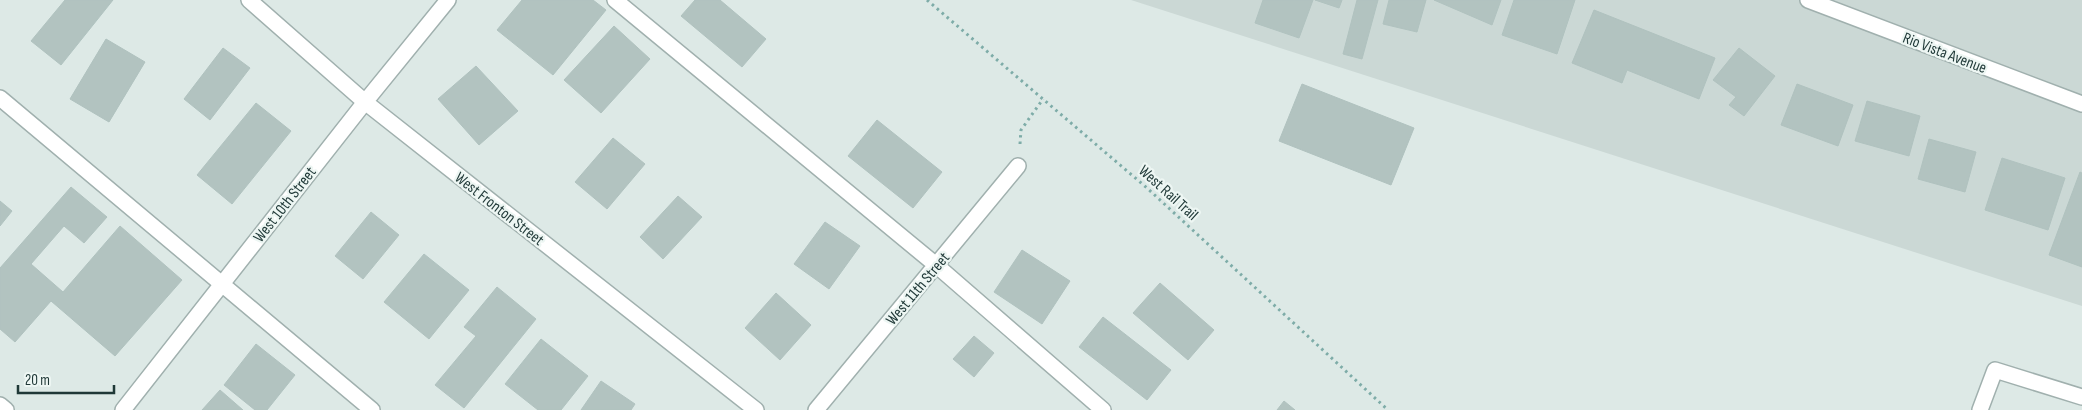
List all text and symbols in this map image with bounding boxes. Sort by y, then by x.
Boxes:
street label: Rio Vista Avenue [1900,29,1989,78]
street label: West Rail Trail [1134,162,1202,225]
street label: West 10th Street [250,163,321,246]
street label: West Fronton Street [451,168,548,250]
street label: West 11th Street [882,249,954,329]
scale bar [18,362,114,394]
text: 20 m [25,371,50,390]

